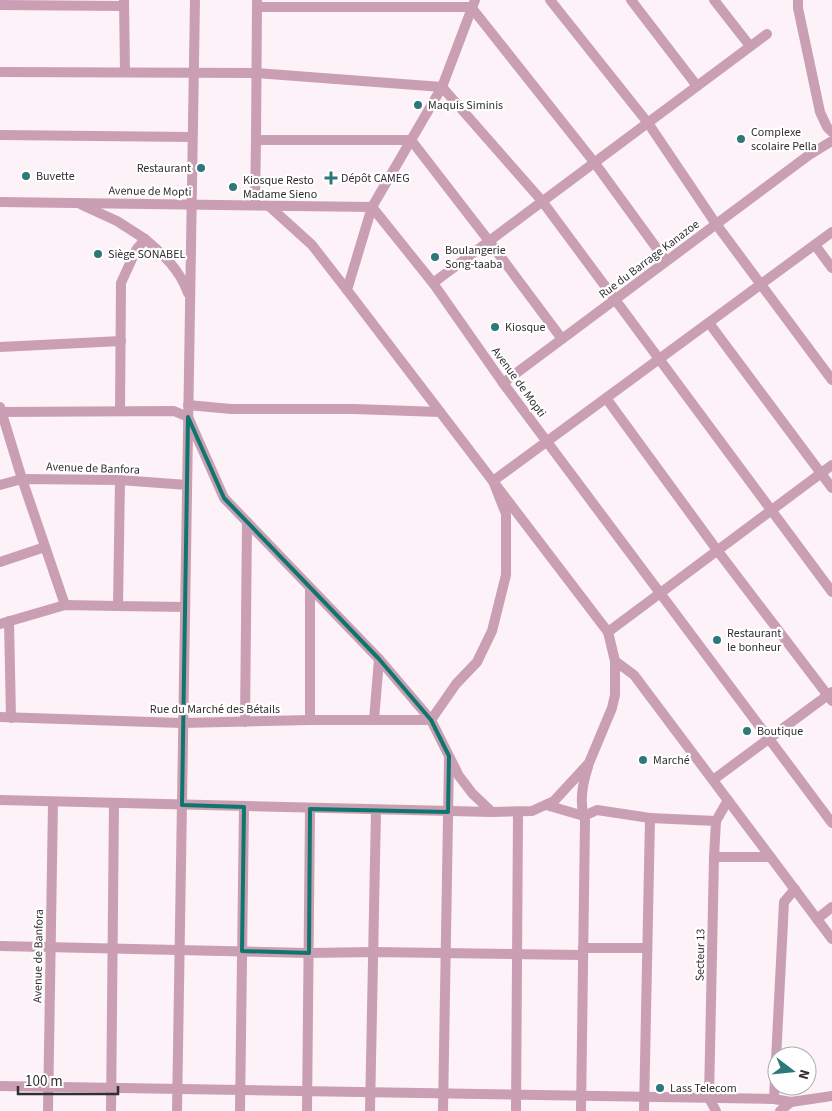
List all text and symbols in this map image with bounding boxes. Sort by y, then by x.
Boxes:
place label: Maquis Siminis [428,97,503,114]
marker: Maquis Siminis [412,99,424,111]
place label: Complexe scolaire Pella [751,124,817,155]
marker: Complexe scolaire Pella [735,133,747,145]
place label: Restaurant [137,160,191,177]
marker: Restaurant [195,162,207,174]
place label: Buvette [36,168,75,185]
marker: Buvette [20,170,32,182]
place label: Dépôt CAMEG [341,170,410,187]
place label: Kiosque Resto Madame Sieno [243,172,317,203]
marker: Dépôt CAMEG [325,172,337,184]
marker: Kiosque Resto Madame Sieno [227,181,239,193]
street label: Avenue de Mopti [108,182,192,201]
street label: Rue du Barrage Kanazoe [596,216,703,303]
place label: Boulangerie Song-taaba [445,242,506,273]
place label: Siège SONABEL [108,246,185,263]
marker: Siège SONABEL [92,248,104,260]
marker: Boulangerie Song-taaba [429,251,441,263]
place label: Kiosque [505,319,546,336]
marker: Kiosque [489,321,501,333]
street label: Avenue de Mopti [487,344,550,421]
street label: Avenue de Banfora [46,458,140,479]
place label: Restaurant le bonheur [727,625,782,656]
marker: Restaurant le bonheur [711,634,723,646]
street label: Rue du Marché des Bétails [150,701,280,718]
place label: Boutique [757,723,803,740]
marker: Boutique [741,725,753,737]
place label: Marché [653,752,690,769]
marker: Marché [637,754,649,766]
street label: Avenue de Banfora [29,909,48,1003]
street label: Secteur 13 [692,929,709,981]
north arrow [767,1046,817,1096]
scale bar [18,1064,118,1096]
text: N [793,1067,814,1082]
text: 100 m [25,1071,63,1092]
place label: Lass Telecom [670,1080,737,1097]
marker: Lass Telecom [654,1082,666,1094]

